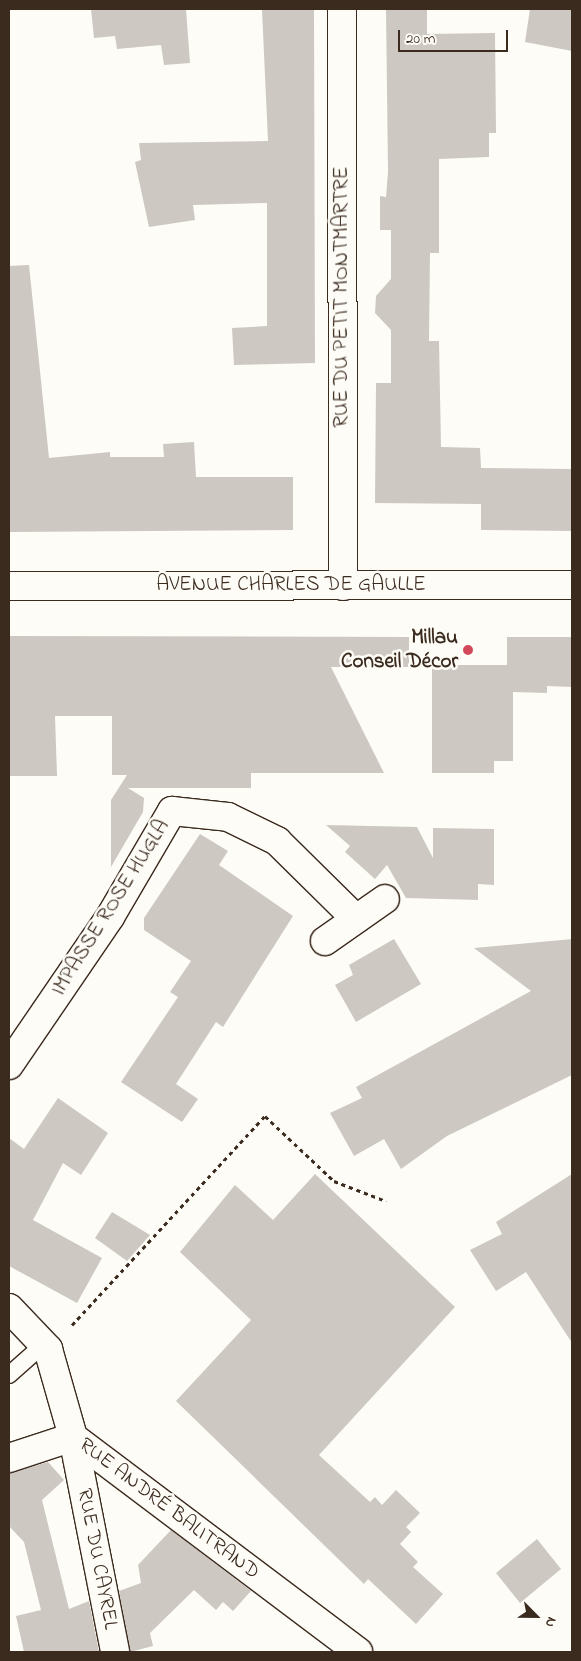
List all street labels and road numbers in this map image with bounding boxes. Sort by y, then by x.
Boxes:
street label: RUE DU PETIT MONTMARTRE [329,166,355,428]
street label: AVENUE CHARLES DE GAULLE [156,572,426,598]
street label: IMPASSE ROSE HUGLA [47,815,175,1001]
street label: RUE ANDRÉ BALITRAND [74,1433,264,1585]
street label: RUE DU CAYREL [71,1486,123,1632]

